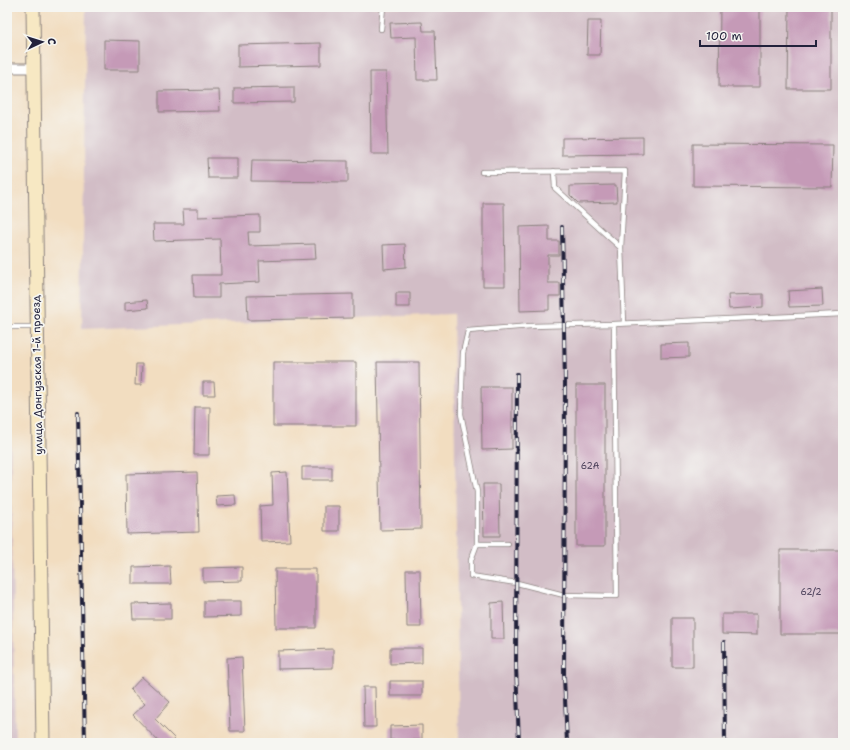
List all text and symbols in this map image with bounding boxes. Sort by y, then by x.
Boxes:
north arrow [22,22,62,62]
scale bar [700,22,816,48]
text: 100 m [706,28,742,44]
text: С [44,37,59,45]
street label: улица Донгузская 1-й проезд [29,295,46,455]
house number: 62А [581,460,600,472]
house number: 62/2 [800,586,822,598]

